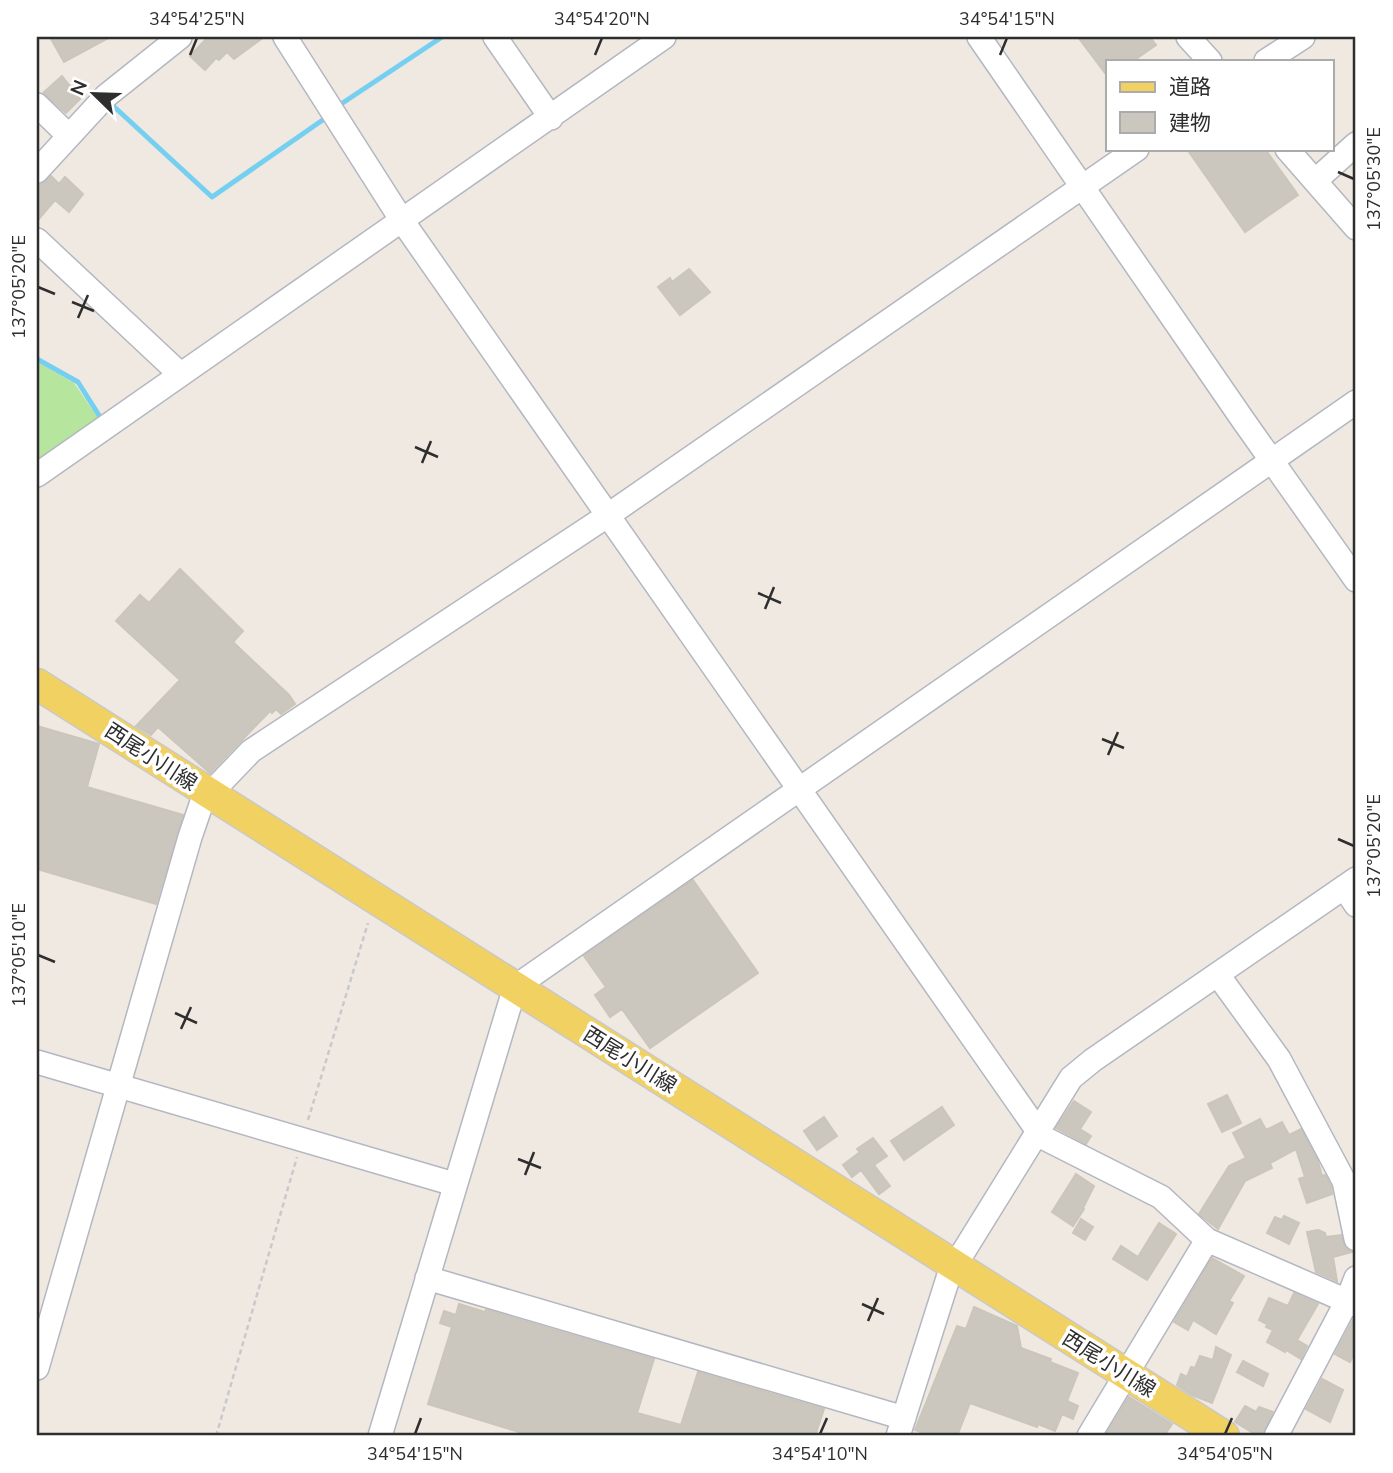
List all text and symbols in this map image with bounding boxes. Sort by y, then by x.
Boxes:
text: 34°54'25"N [149,7,245,31]
text: 34°54'20"N [554,7,650,31]
text: 34°54'15"N [959,7,1055,31]
north arrow [60,60,130,130]
legend [1106,60,1334,150]
text: 道路 [1169,73,1211,101]
text: N [65,76,94,99]
text: 建物 [1169,109,1211,137]
text: 137°05'30"E [1362,127,1386,231]
text: 137°05'20"E [7,235,31,339]
street label: 西尾小川線 [99,717,203,797]
text: 137°05'20"E [1362,794,1386,898]
text: 137°05'10"E [7,903,31,1007]
street label: 西尾小川線 [578,1020,682,1100]
street label: 西尾小川線 [1057,1324,1161,1404]
text: 34°54'15"N [367,1442,463,1466]
text: 34°54'10"N [772,1442,868,1466]
text: 34°54'05"N [1177,1442,1273,1466]

